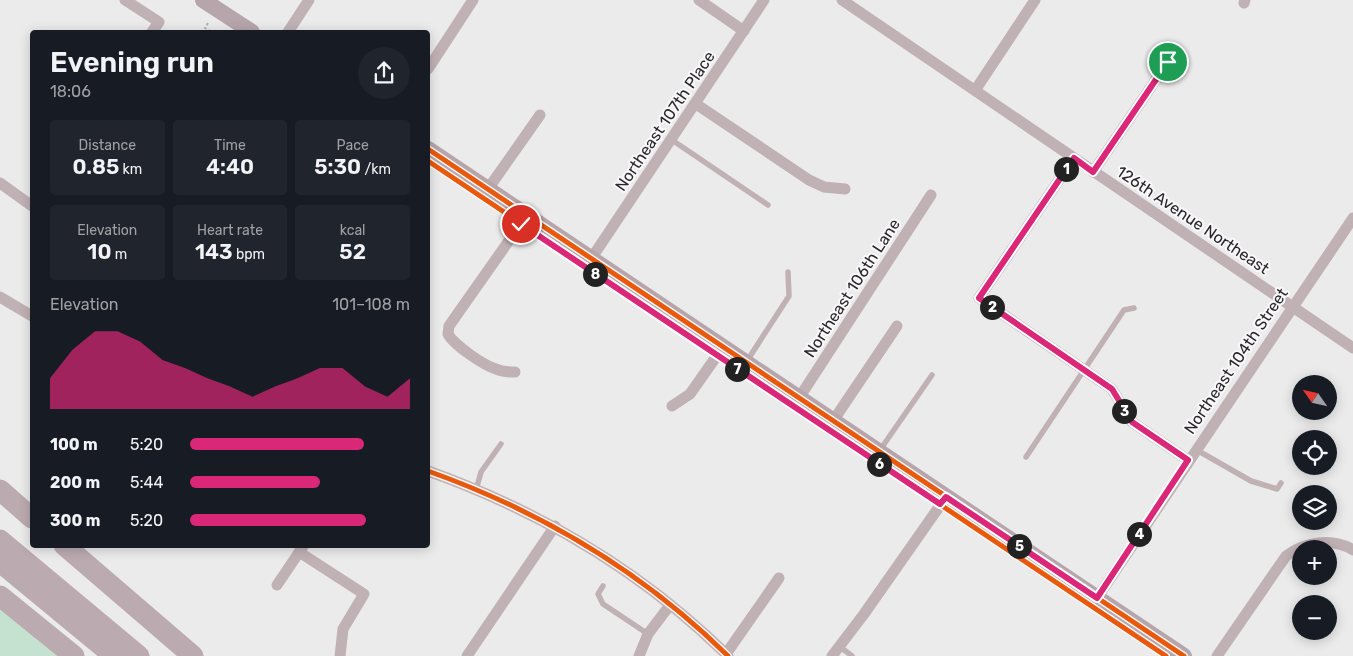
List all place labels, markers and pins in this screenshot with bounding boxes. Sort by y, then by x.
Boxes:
pin [1147,41,1189,83]
pin: 1 [1054,156,1078,182]
pin [500,203,542,245]
pin: 8 [582,262,608,286]
pin: 2 [980,294,1004,320]
pin: 7 [724,356,750,382]
pin: 3 [1112,398,1136,424]
pin: 6 [866,452,892,476]
pin: 4 [1126,522,1152,546]
pin: 5 [1006,534,1032,558]

